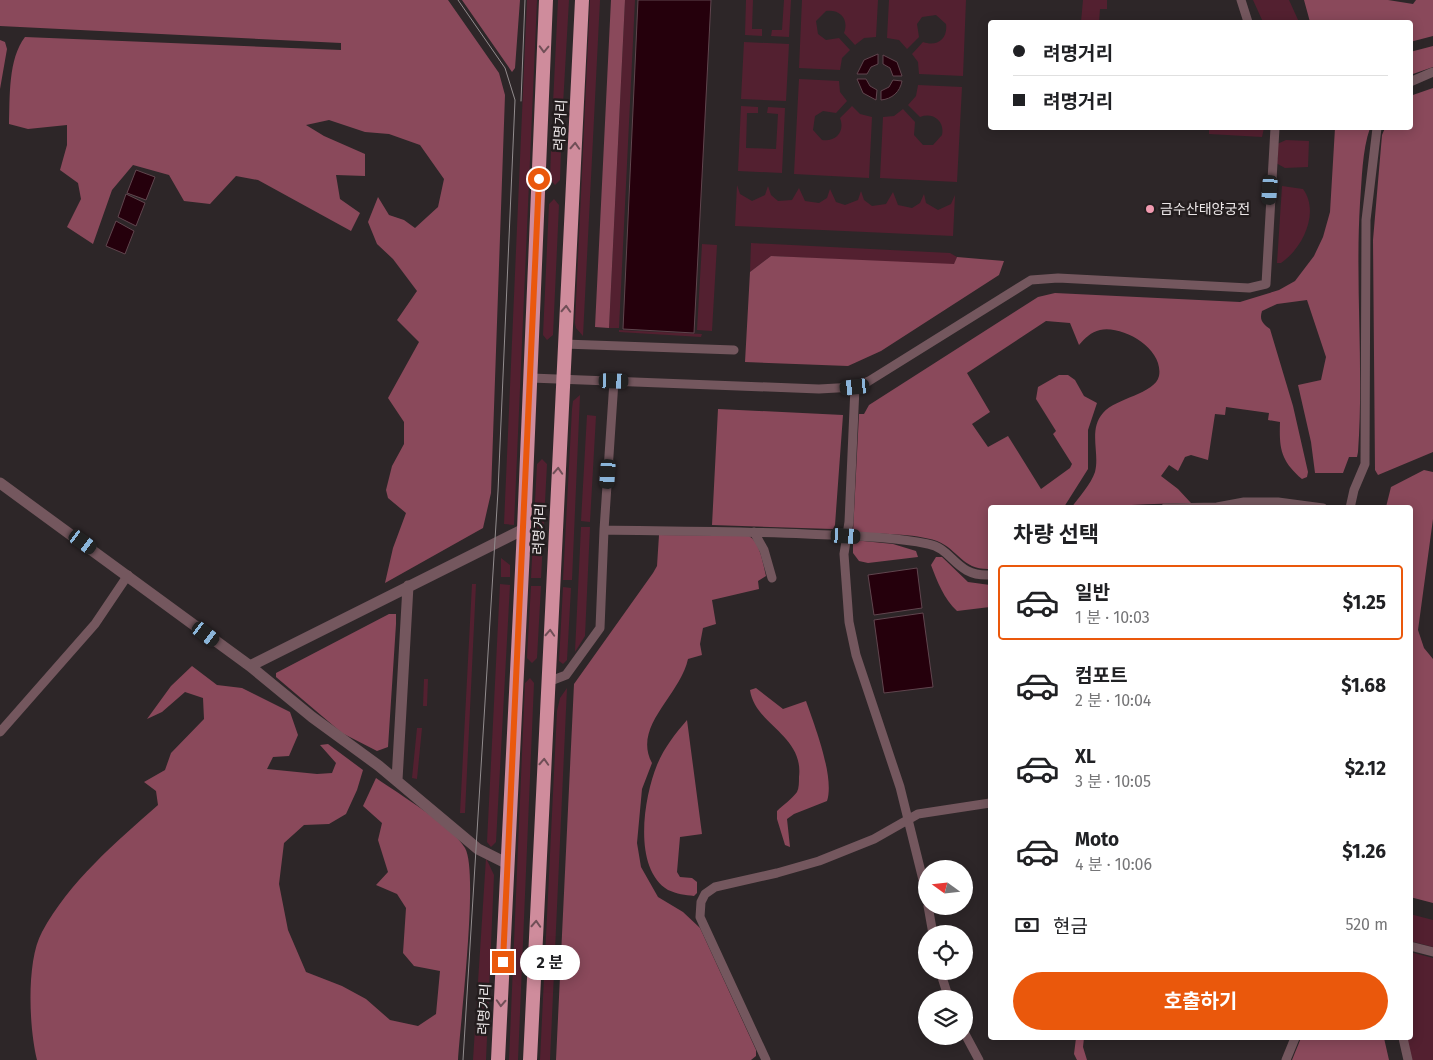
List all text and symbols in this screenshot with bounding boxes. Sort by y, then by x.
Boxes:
text: 려명거리 [1043,42,1113,65]
one-way arrow [538,45,549,53]
text: 려명거리 [1043,90,1113,113]
street label: 려명거리 [551,99,570,151]
one-way arrow [570,142,581,150]
route start [528,168,550,190]
car [1261,175,1278,205]
place label: 금수산태양궁전 [1160,201,1250,218]
marker: 금수산태양궁전 [1144,203,1156,215]
one-way arrow [561,304,572,312]
car [598,373,629,389]
car [839,378,870,396]
car [599,459,616,489]
one-way arrow [552,467,563,475]
street label: 려명거리 [530,503,549,555]
text: 차량 선택 [1013,521,1099,548]
car [66,527,99,557]
car [830,528,861,544]
icon: car [1015,580,1060,625]
text: 일반 [1075,581,1110,604]
text: $1.25 [1343,591,1386,614]
text: 1 분 · 10:03 [1075,608,1150,627]
car [189,619,222,649]
one-way arrow [545,629,555,637]
icon: car [1015,663,1060,708]
text: 컴포트 [1075,664,1127,687]
text: $1.68 [1341,674,1386,697]
text: 2 분 · 10:04 [1075,691,1151,710]
text: XL [1075,745,1096,768]
icon: car [1015,746,1060,791]
one-way arrow [539,757,549,765]
text: $2.12 [1345,757,1386,780]
text: 3 분 · 10:05 [1075,772,1151,791]
text: Moto [1075,828,1119,851]
icon: car [1015,829,1060,874]
text: $1.26 [1342,840,1386,863]
text: 4 분 · 10:06 [1075,855,1152,874]
north arrow [918,860,972,915]
map controls [918,860,973,1045]
icon: cash [1013,911,1041,939]
text: 현금 [1053,915,1088,938]
text: 520 m [1345,915,1388,934]
one-way arrow [531,920,542,928]
button: locate [918,925,973,980]
callout: 2 분 [520,944,580,980]
route end [492,951,514,973]
text: 2 분 [537,953,563,972]
button: 호출하기 [1013,972,1388,1030]
street label: 려명거리 [475,983,494,1035]
button: layers [918,990,973,1045]
one-way arrow [496,1000,506,1008]

